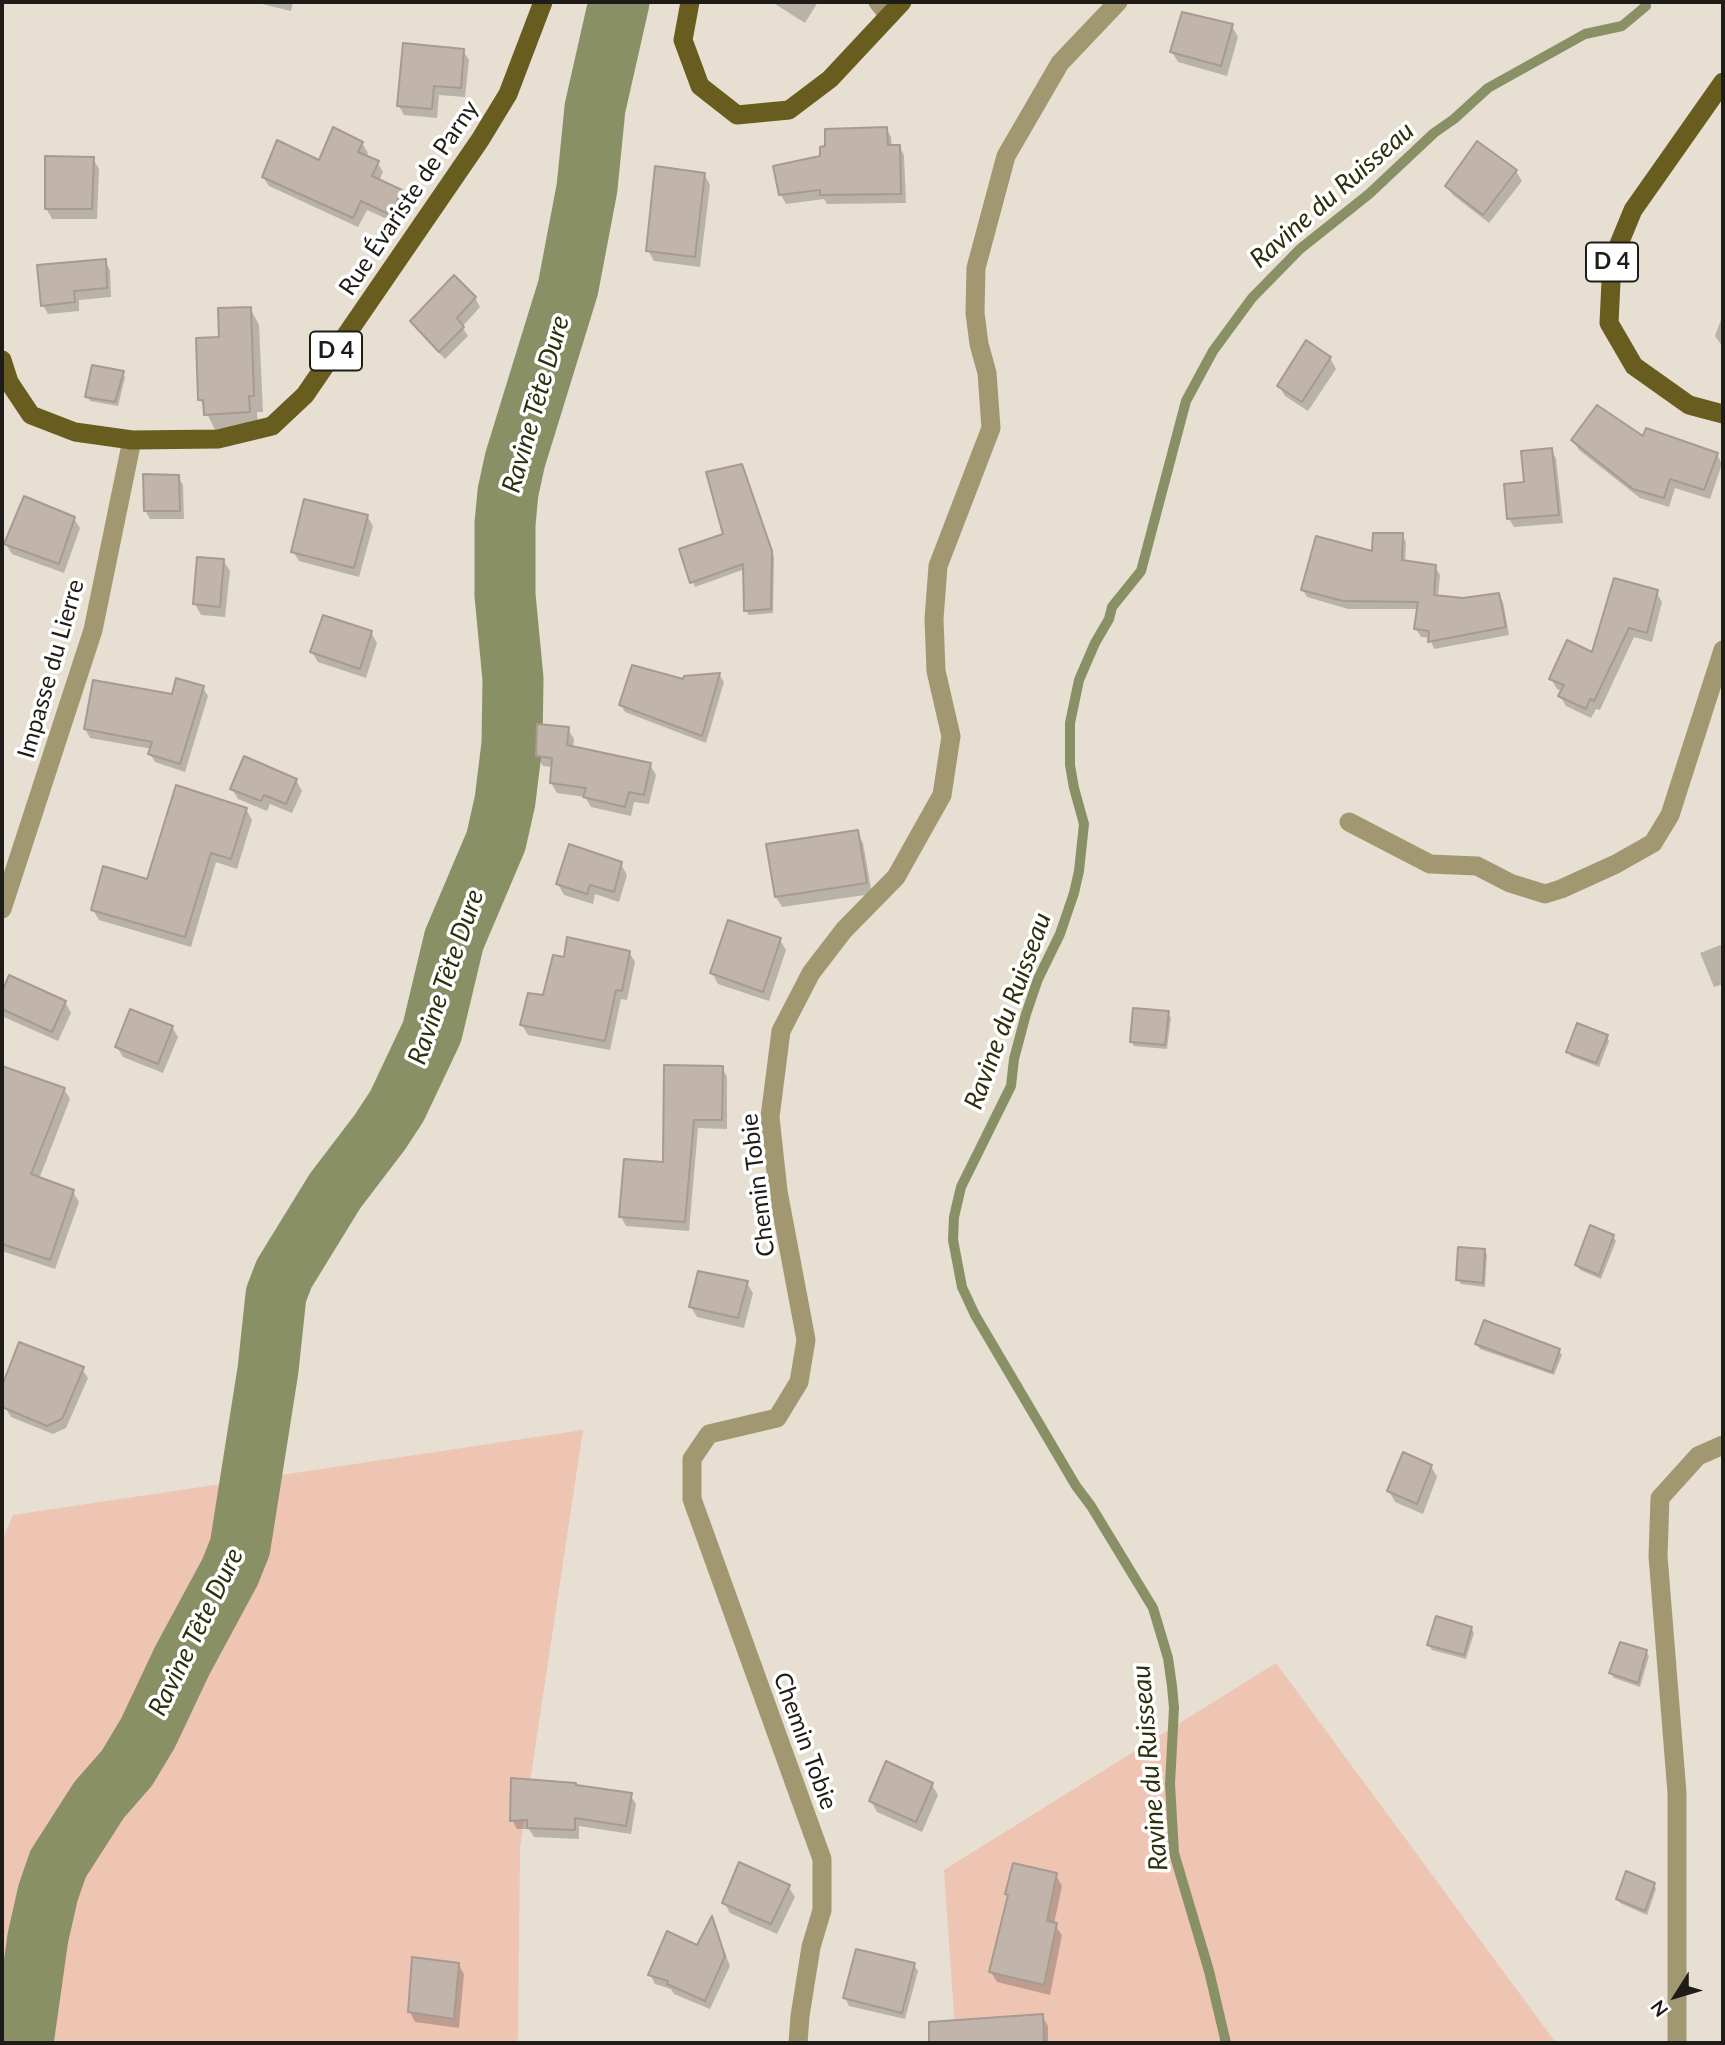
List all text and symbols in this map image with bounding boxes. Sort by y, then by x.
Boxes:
street label: Rue Évariste de Parny [333,95,485,301]
water label: Ravine du Ruisseau [1244,115,1420,275]
road number: D 4 [1586,243,1638,282]
water label: Ravine Tête Dure [496,312,576,496]
road number: D 4 [310,332,362,370]
street label: Impasse du Lierre [12,576,90,762]
water label: Ravine Tête Dure [401,885,491,1069]
water label: Ravine du Ruisseau [958,908,1058,1114]
street label: Chemin Tobie [735,1112,781,1258]
water label: Ravine Tête Dure [142,1543,250,1721]
water label: Ravine du Ruisseau [1125,1664,1175,1872]
street label: Chemin Tobie [767,1668,843,1814]
north arrow [1641,1961,1711,2031]
text: N [1645,1996,1672,2022]

